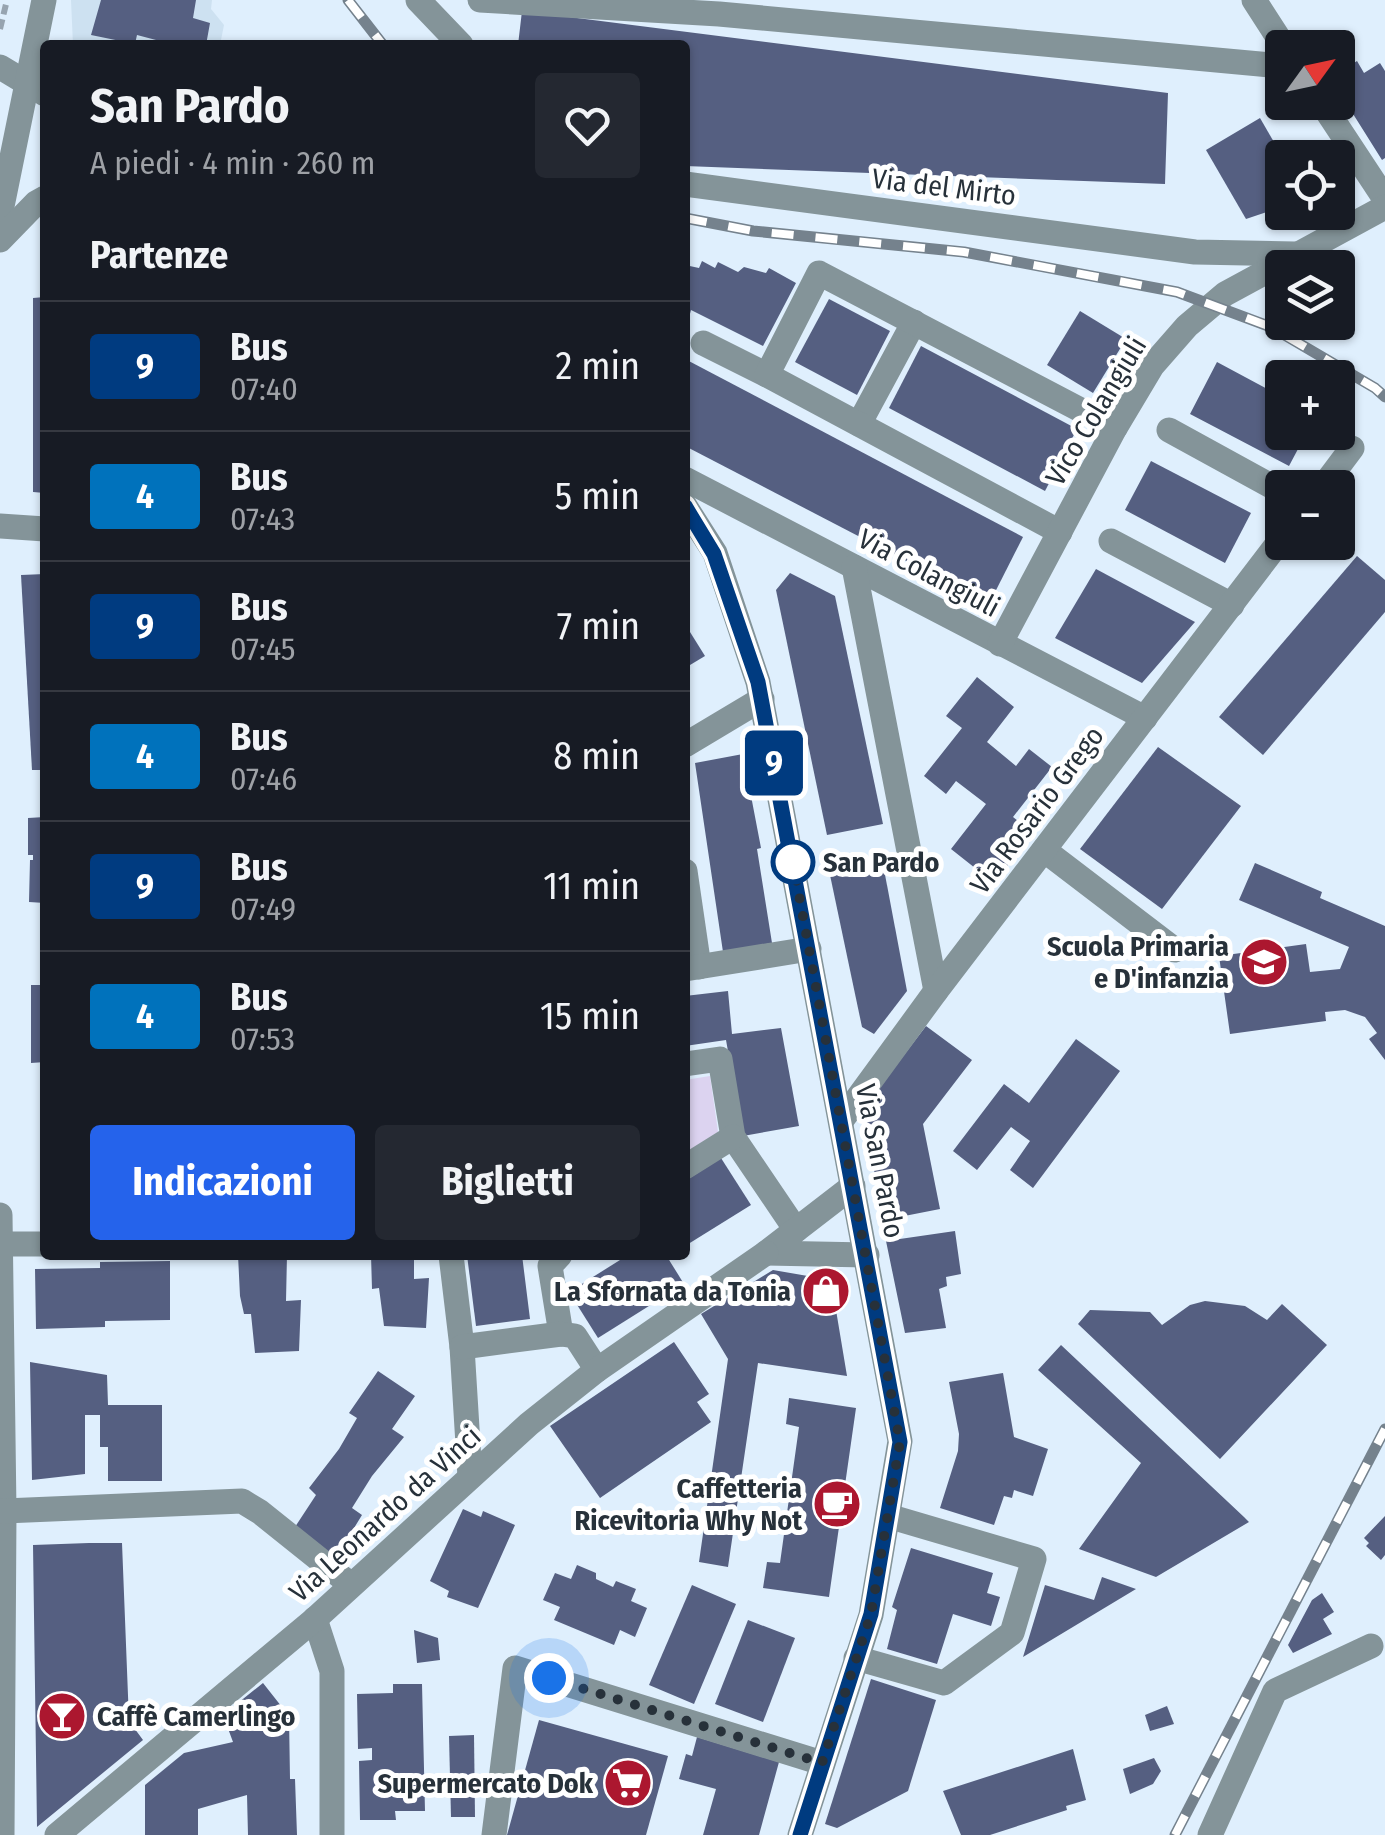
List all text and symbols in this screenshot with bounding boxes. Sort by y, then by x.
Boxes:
north arrow [1265,30,1355,120]
map controls [1265,30,1355,560]
button: heart [535,73,640,178]
text: San Pardo [90,77,290,135]
button: locate [1265,140,1355,230]
text: A piedi · 4 min · 260 m [90,144,375,182]
street label: Via del Mirto [870,162,1018,212]
text: Partenze [90,232,228,278]
button: layers [1265,250,1355,340]
text: Bus [230,324,288,370]
street label: Vico Colangiuli [1039,331,1153,491]
text: 2 min [555,343,640,389]
text: 9 [136,345,154,387]
button: + [1265,360,1355,450]
text: 07:40 [230,370,298,408]
text: Bus [230,454,288,500]
button: − [1265,470,1355,560]
text: 5 min [555,473,640,519]
text: 4 [136,475,154,517]
text: 07:43 [230,500,295,538]
street label: Via Colangiuli [853,522,1005,624]
text: Bus [230,584,288,630]
text: 7 min [557,603,640,649]
text: 9 [136,605,154,647]
text: 07:45 [230,630,296,668]
text: Bus [230,714,288,760]
street label: Via Rosario Grego [963,720,1111,900]
line badge: 9 [742,730,806,796]
text: 8 min [553,733,640,779]
text: 4 [136,735,154,777]
text: 9 [765,742,783,784]
text: 07:46 [230,760,297,798]
marker: San Pardo [772,841,814,883]
text: Bus [230,844,288,890]
place label: San Pardo [823,846,940,879]
text: 11 min [543,863,640,909]
text: 9 [136,865,154,907]
text: 07:49 [230,890,296,928]
place label: Scuola Primaria e D'infanzia [1047,930,1229,995]
school or university icon: Scuola Primaria e D'infanzia [1238,936,1290,988]
text: Bus [230,974,288,1020]
text: 15 min [540,993,640,1039]
text: 4 [136,995,154,1037]
text: 07:53 [230,1020,295,1058]
street label: Via San Pardo [849,1081,911,1241]
button: Indicazioni [90,1125,355,1240]
button: Biglietti [375,1125,640,1240]
shop icon: La Sfornata da Tonia [800,1265,852,1317]
place label: La Sfornata da Tonia [554,1275,791,1308]
street label: Via Leonardo da Vinci [282,1419,488,1609]
place label: Caffetteria Ricevitoria Why Not [575,1472,803,1537]
cafe icon: Caffetteria Ricevitoria Why Not [811,1478,863,1530]
your location [524,1653,574,1703]
bar icon: Caffè Camerlingo [36,1690,88,1742]
place label: Caffè Camerlingo [97,1700,295,1733]
supermarket icon: Supermercato Dok [602,1757,654,1809]
place label: Supermercato Dok [377,1767,594,1800]

